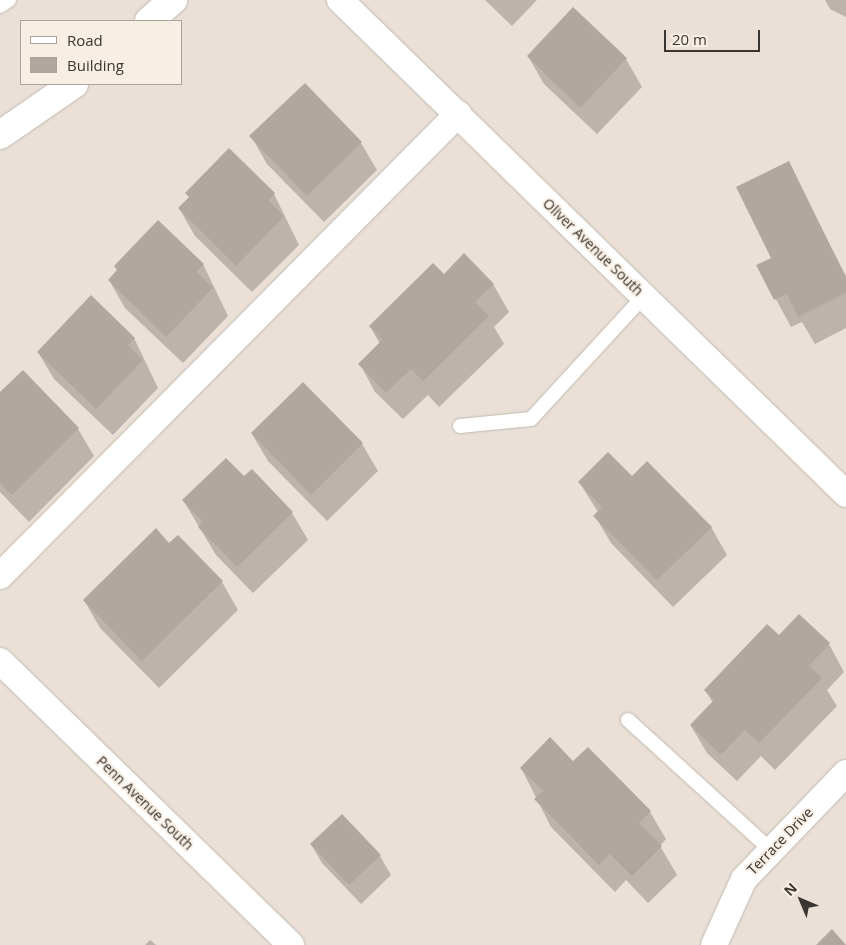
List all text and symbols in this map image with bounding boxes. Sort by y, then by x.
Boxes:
legend [20,20,182,85]
scale bar [666,20,762,52]
text: 20 m [672,29,707,49]
text: Road [67,30,103,50]
text: Building [67,55,124,75]
street label: Oliver Avenue South [539,195,647,299]
street label: Penn Avenue South [93,753,197,853]
street label: Terrace Drive [744,804,816,878]
north arrow [776,875,826,925]
text: N [779,878,801,900]

